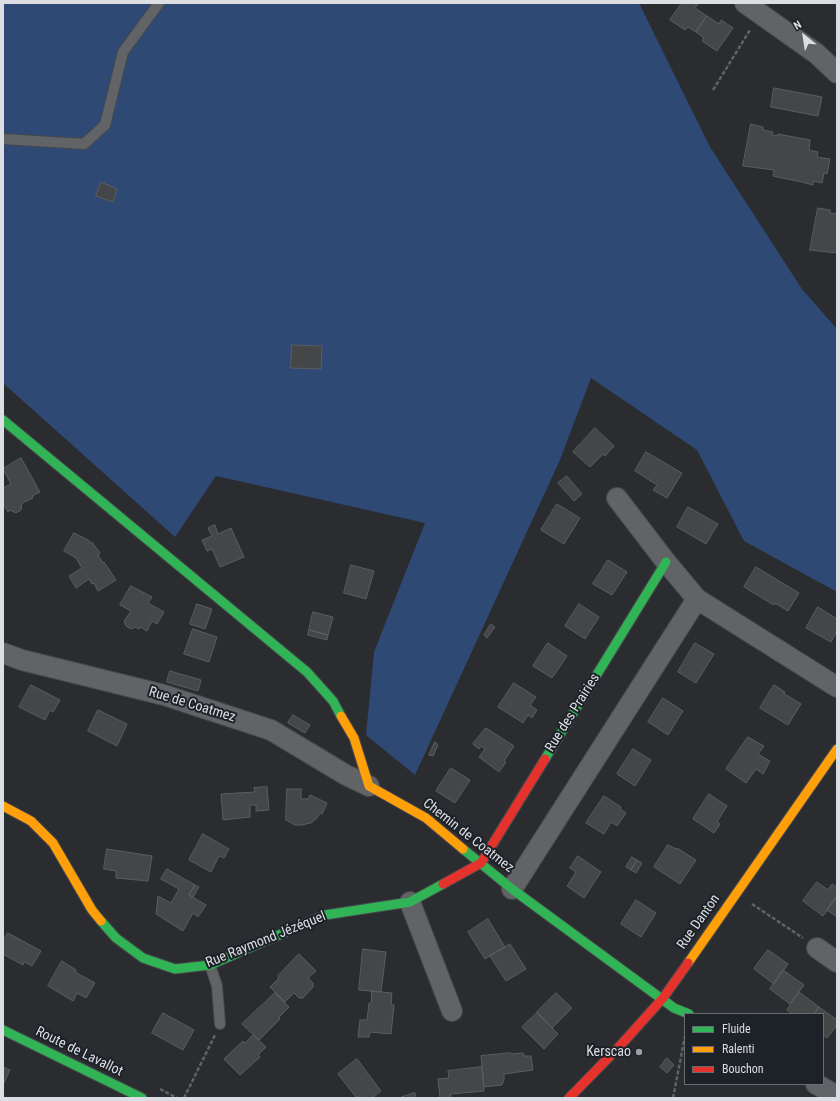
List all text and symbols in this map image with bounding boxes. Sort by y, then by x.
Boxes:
north arrow [784,16,824,56]
text: N [792,18,804,32]
street label: Rue des Prairies [542,671,604,755]
street label: Rue de Coatmez [147,684,237,726]
street label: Chemin de Coatmez [419,795,517,877]
street label: Rue Danton [674,891,724,953]
street label: Rue Raymond Jézéquel [204,908,328,972]
legend [684,1013,824,1085]
text: Fluide [722,1022,751,1036]
street label: Route de Lavallot [32,1024,126,1080]
text: Ralenti [722,1042,755,1056]
place label: Kerscao [586,1044,631,1060]
marker: Kerscao [634,1047,644,1057]
text: Bouchon [722,1062,764,1076]

